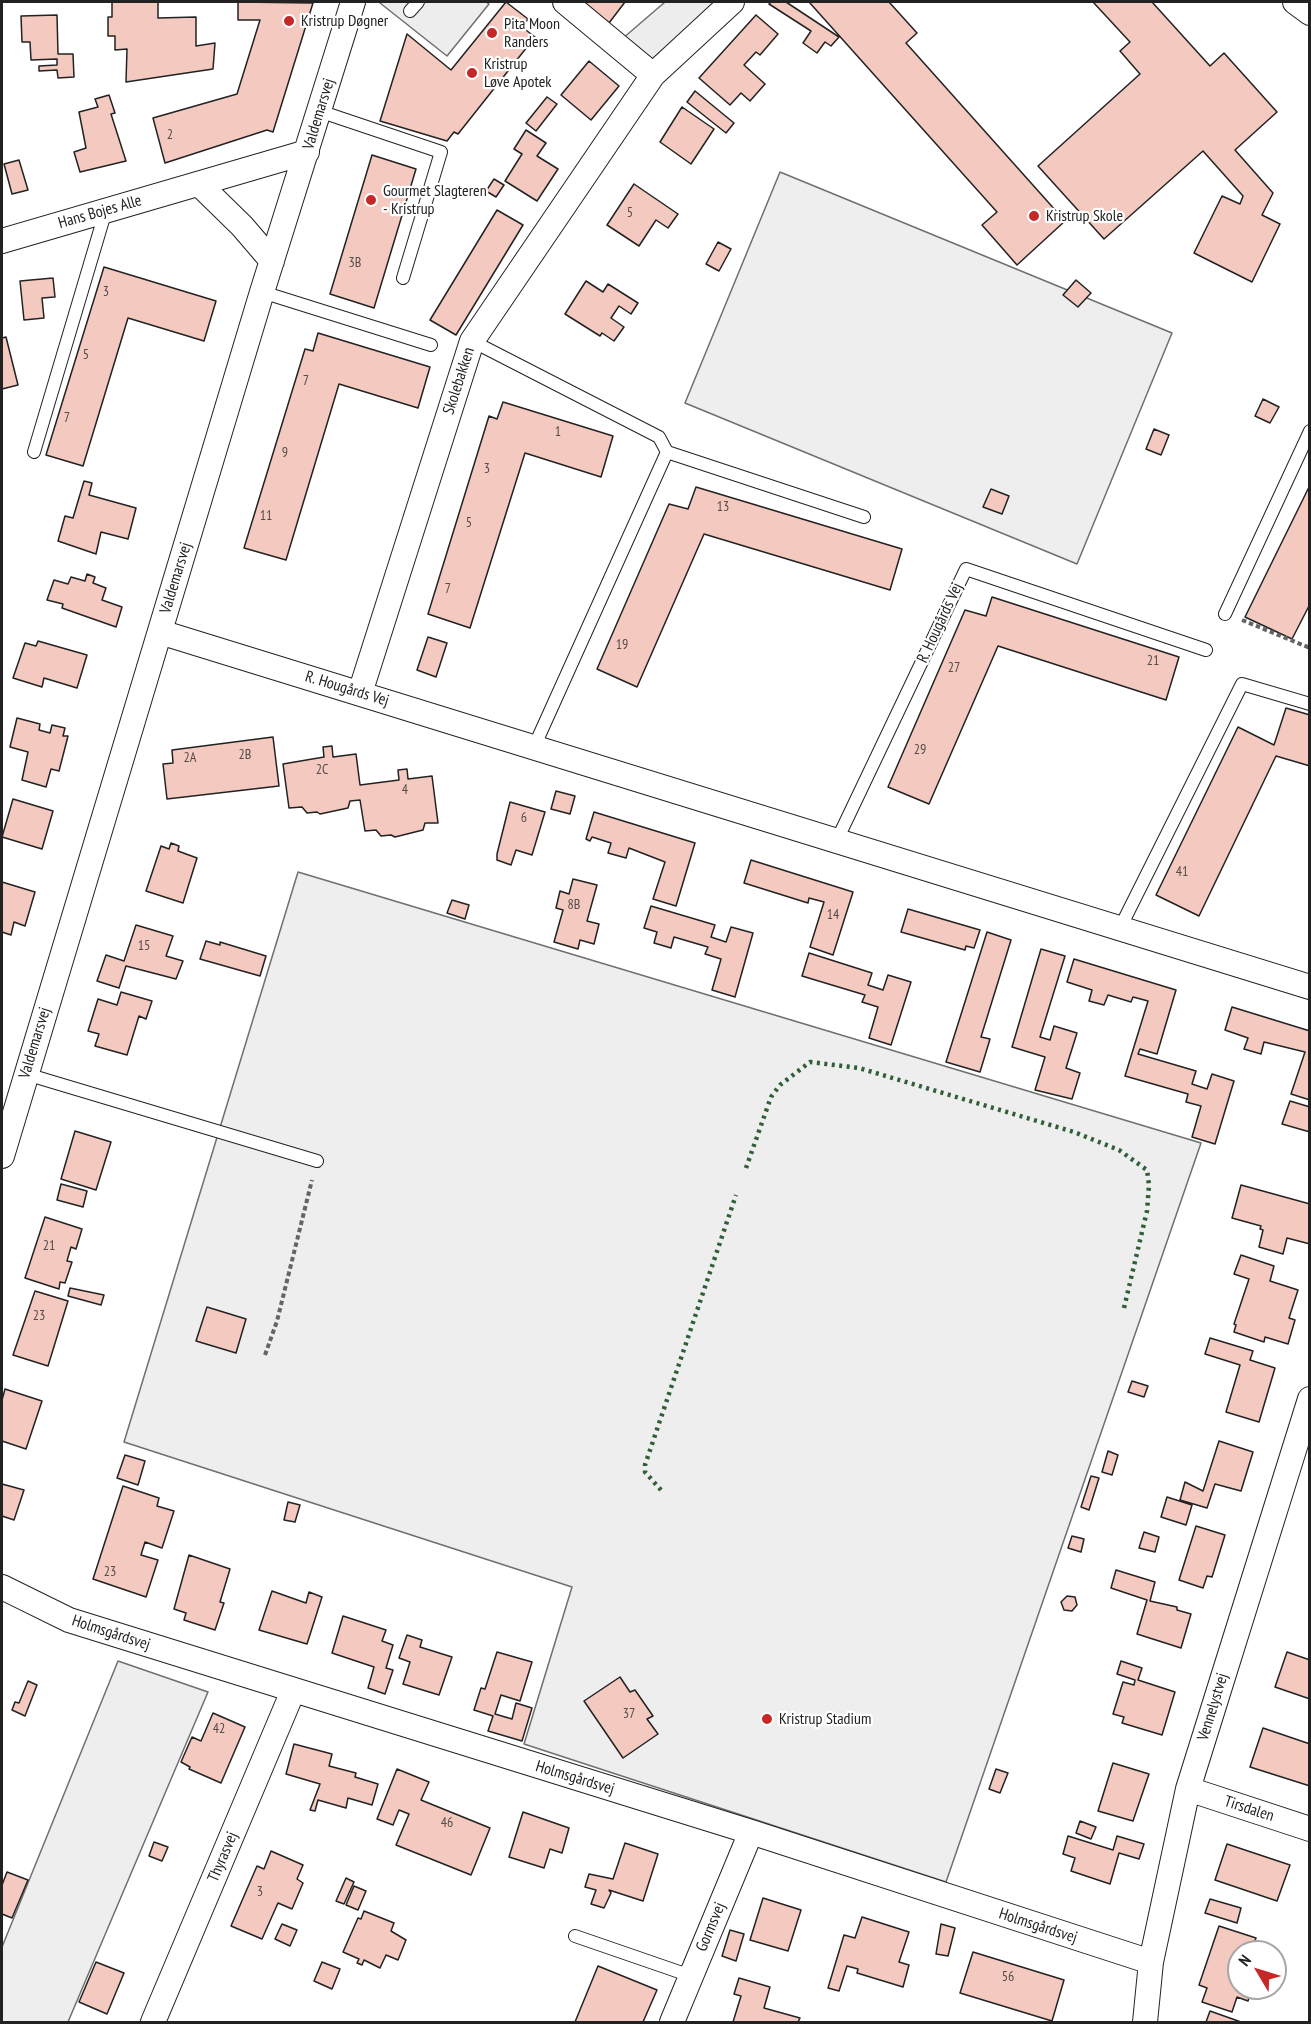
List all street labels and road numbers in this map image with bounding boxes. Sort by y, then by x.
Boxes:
street label: Valdemarsvej [299,76,339,152]
street label: Hans Bojes Alle [56,191,144,233]
street label: Skolebakken [439,345,479,417]
street label: Valdemarsvej [156,540,196,616]
street label: R. Hougårds Vej [913,580,967,666]
street label: R. Hougårds Vej [303,667,391,711]
street label: Valdemarsvej [15,1005,55,1081]
street label: Holmsgårdsvej [69,1611,153,1655]
street label: Vennelystvej [1194,1671,1232,1743]
street label: Holmsgårdsvej [533,1757,617,1799]
street label: Tirsdalen [1222,1792,1276,1826]
street label: Thyrasvej [204,1829,242,1885]
street label: Gormsvej [692,1900,730,1954]
street label: Holmsgårdsvej [996,1904,1080,1948]

